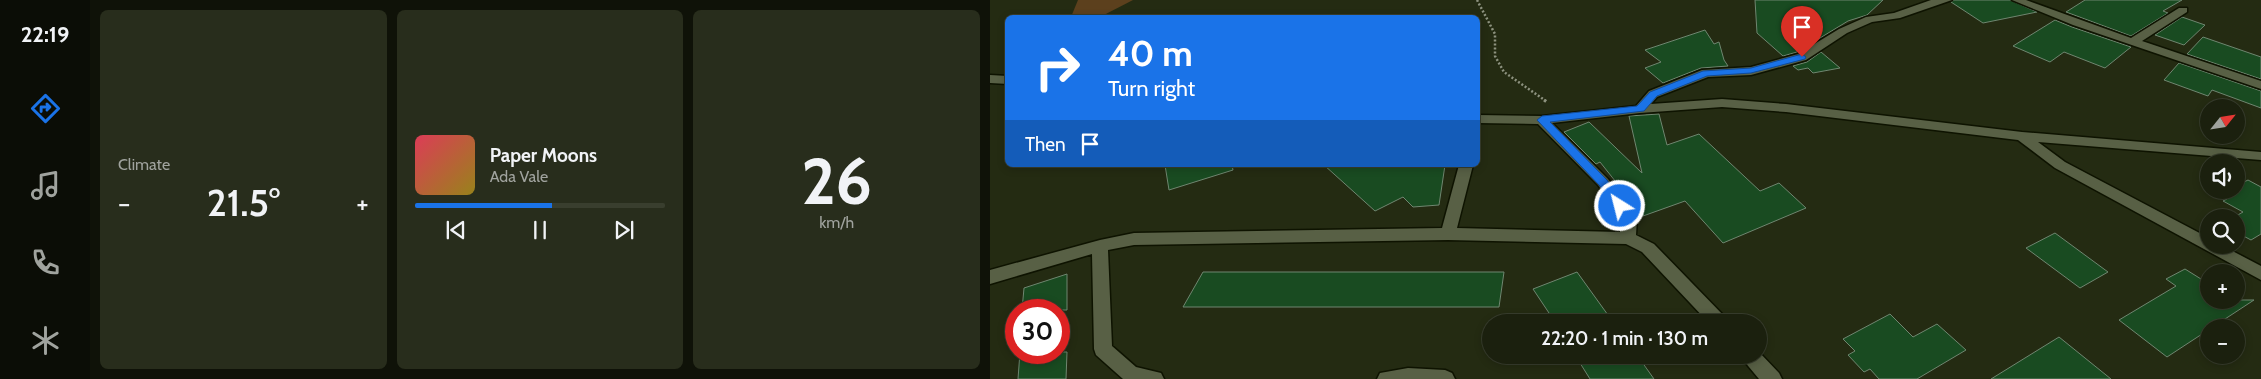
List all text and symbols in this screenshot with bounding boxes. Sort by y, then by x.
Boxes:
pin [1781,6,1823,57]
icon: arrive [1788,13,1816,41]
text: 22:19 [21,21,69,48]
text: 40 m [1108,32,1193,75]
icon: right [1025,35,1090,100]
text: Turn right [1108,75,1195,102]
icon: directions [28,91,63,126]
north arrow [2200,99,2245,144]
map controls [2200,99,2245,364]
icon: arrive [1076,130,1104,158]
text: Then [1025,133,1066,156]
text: 26 [801,141,872,220]
text: Paper Moons [490,144,597,167]
button: sound [2200,154,2245,199]
text: Climate [118,155,170,174]
text: Ada Vale [490,167,548,186]
icon: music [28,168,63,203]
text: 21.5° [207,179,280,226]
position arrow [1593,179,1645,231]
text: − [118,186,130,220]
text: + [356,186,369,220]
button: search [2200,209,2245,254]
text: km/h [819,213,854,232]
icon: previous [442,216,470,244]
icon: pause [526,216,554,244]
icon: next [610,216,638,244]
icon: phone [28,245,63,280]
button: + [2200,264,2245,309]
speed limit sign: 30 [1005,299,1070,364]
button: − [2200,319,2245,364]
icon: climate [28,323,63,358]
text: 22:20 · 1 min · 130 m [1541,327,1708,350]

